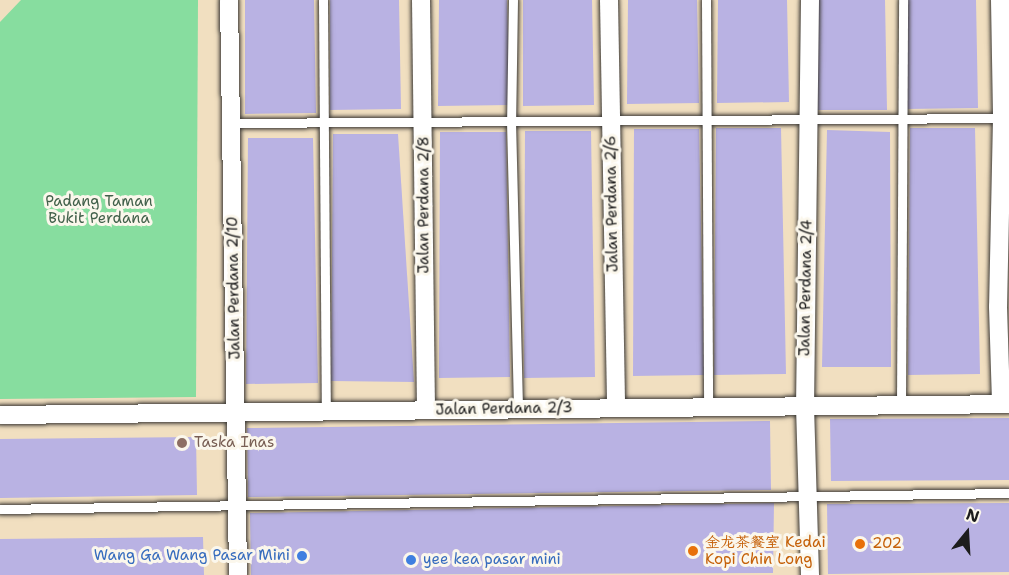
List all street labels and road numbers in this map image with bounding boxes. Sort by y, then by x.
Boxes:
street label: Jalan Perdana 2/6 [602,135,622,273]
street label: Jalan Perdana 2/8 [415,136,433,274]
street label: Jalan Perdana 2/10 [224,216,244,360]
street label: Jalan Perdana 2/4 [796,219,816,357]
street label: Jalan Perdana 2/3 [435,399,573,419]

